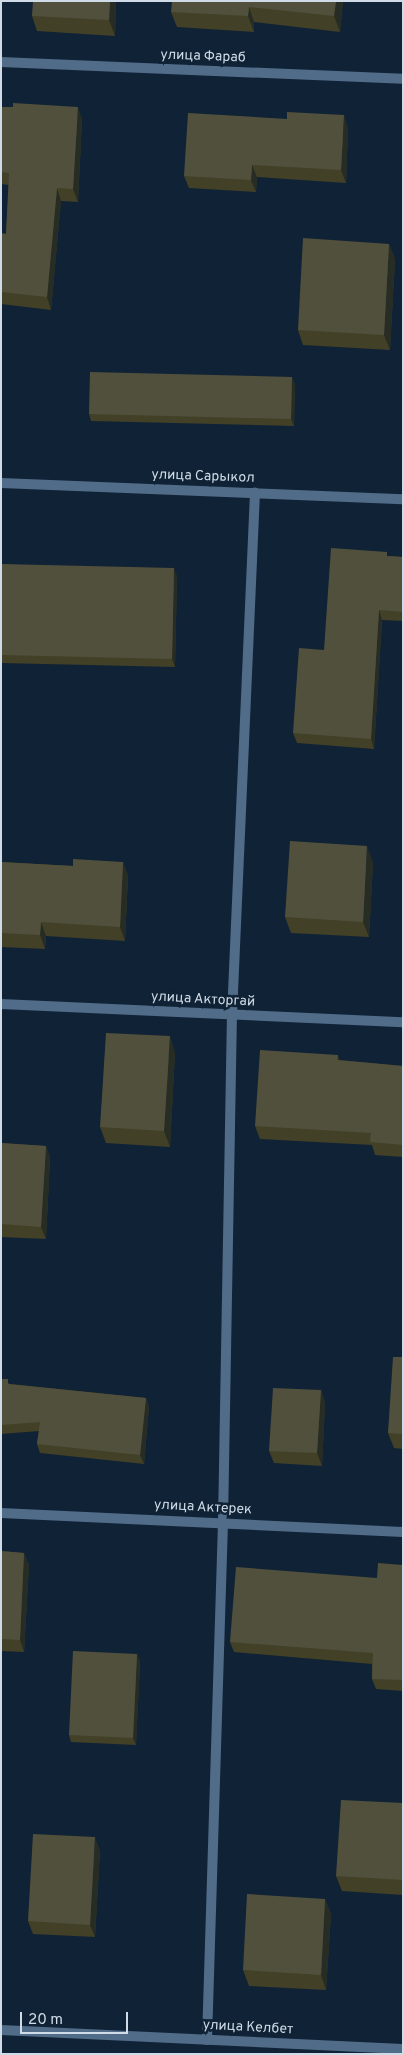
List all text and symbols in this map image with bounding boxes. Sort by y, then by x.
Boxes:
street label: улица Фараб [160,47,246,67]
street label: улица Сарыкол [151,467,255,487]
street label: улица Акторгай [150,989,256,1011]
street label: улица Актерек [153,1497,253,1519]
scale bar [22,2002,130,2034]
text: 20 m [28,2011,63,2030]
street label: улица Келбет [202,2017,294,2039]

